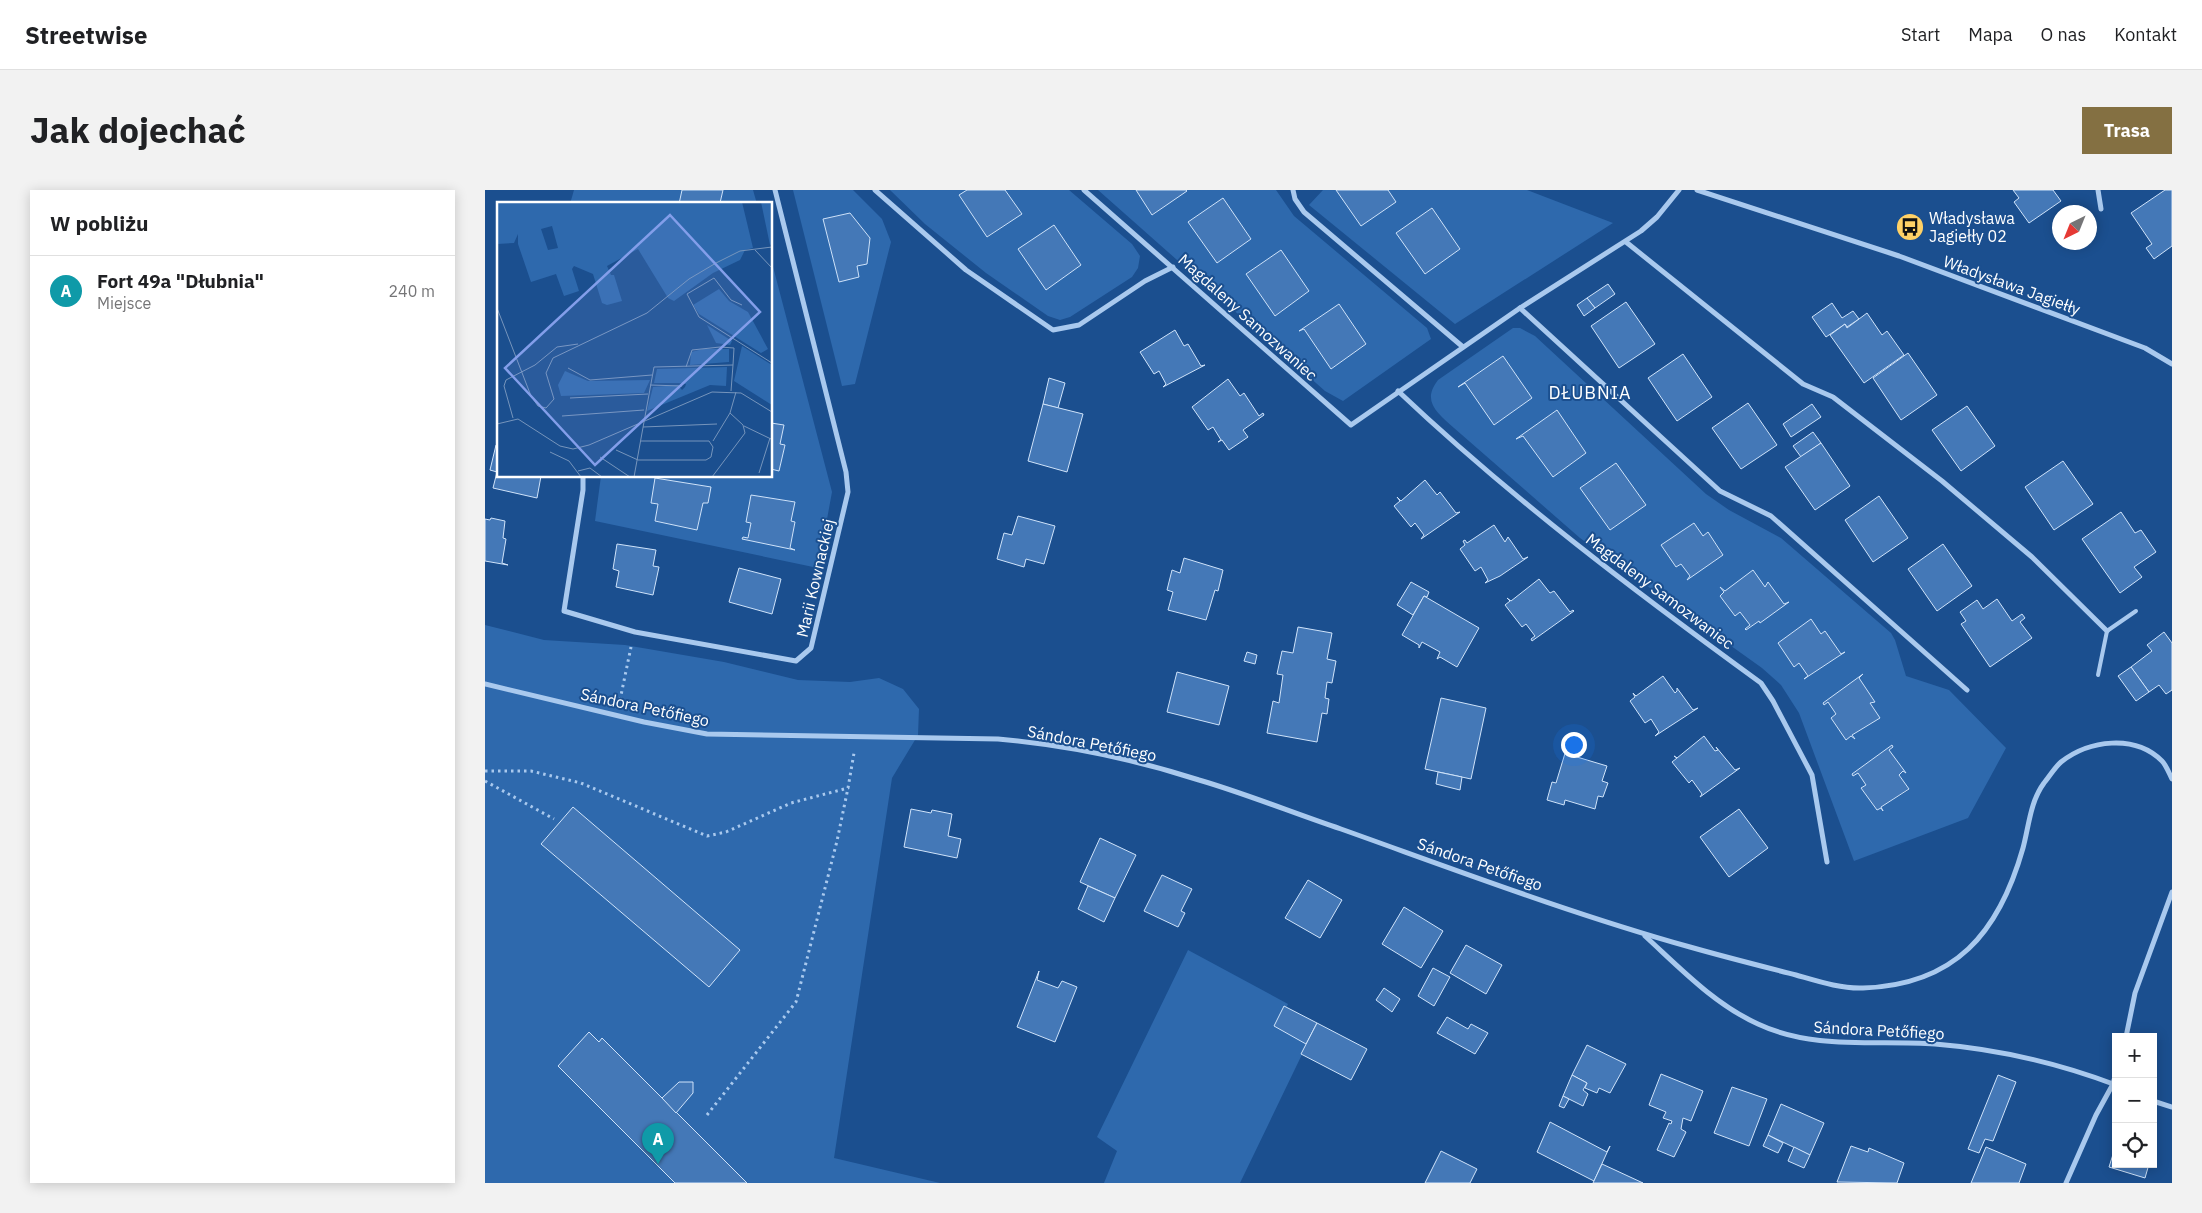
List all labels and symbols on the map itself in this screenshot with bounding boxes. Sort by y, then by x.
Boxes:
inset map [497,202,773,478]
north arrow [2052,205,2097,250]
place label: Władysława Jagiełły 02 [1929,208,2015,246]
bus stop icon: Władysława Jagiełły 02 [1895,212,1925,242]
street label: Magdaleny Samozwaniec [1174,249,1322,385]
street label: Władysława Jagiełły [1941,251,2083,319]
district label: DŁUBNIA [1548,381,1632,404]
street label: Marii Kownackiej [792,517,838,639]
street label: Magdaleny Samozwaniec [1582,529,1738,653]
street label: Sándora Petőfiego [579,684,711,730]
street label: Sándora Petőfiego [1026,721,1158,765]
your location [1561,732,1587,758]
street label: Sándora Petőfiego [1415,833,1545,895]
street label: Sándora Petőfiego [1813,1017,1945,1043]
pin: A [642,1123,674,1164]

